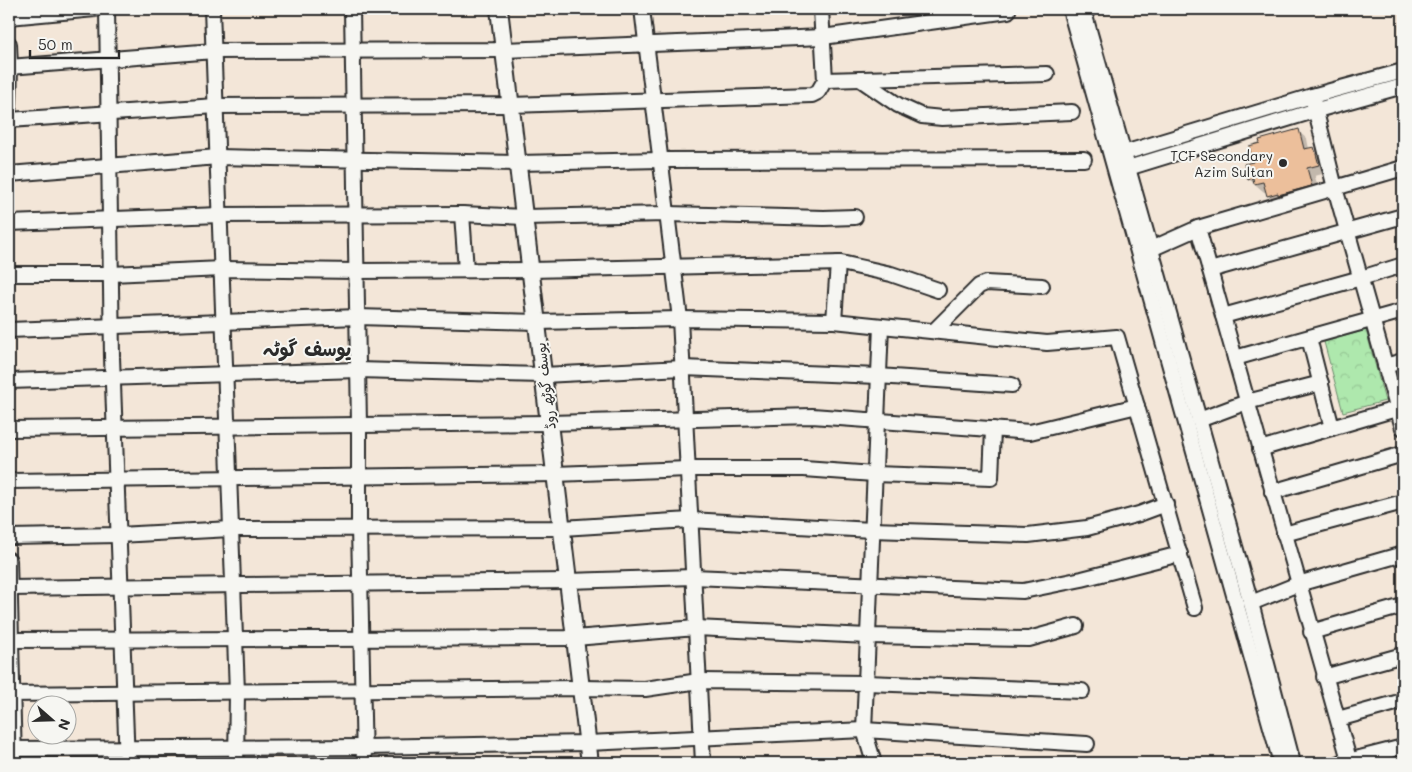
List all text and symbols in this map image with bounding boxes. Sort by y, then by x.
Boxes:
scale bar [30,28,119,60]
text: 50 m [38,34,73,54]
place label: TCF Secondary Azim Sultan [1170,146,1273,181]
marker: TCF Secondary Azim Sultan [1277,157,1289,169]
district label: یوسف گوٹہ [263,336,352,362]
street label: یوسف گوٹھ روڈ [530,341,560,431]
north arrow [28,694,78,744]
text: N [54,716,75,733]

